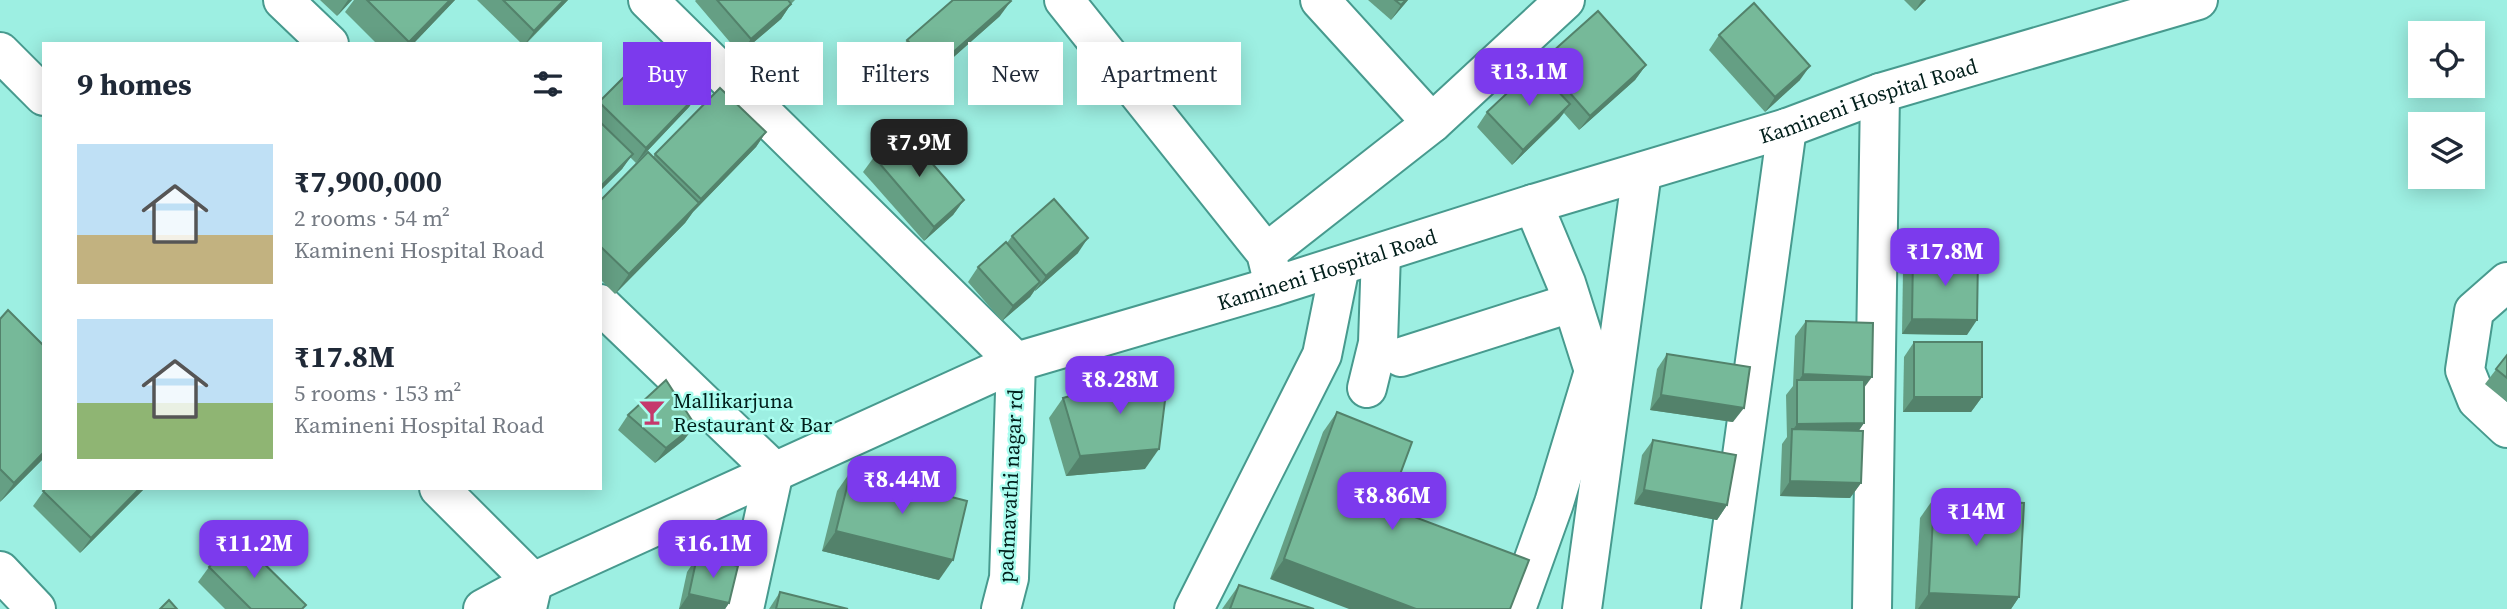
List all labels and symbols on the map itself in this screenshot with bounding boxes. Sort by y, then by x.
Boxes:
pin: ₹13.1M [1472,48,1586,108]
street label: Kamineni Hospital Road [1756,51,1981,150]
pin: ₹7.9M [870,120,968,179]
street label: Kamineni Hospital Road [1214,221,1440,317]
pin: ₹17.8M [1888,229,2002,288]
pin: ₹8.28M [1063,356,1177,416]
place label: Mallikarjuna Restaurant & Bar [673,386,832,439]
street label: padmavathi nagar rd [990,388,1030,584]
bar icon: Mallikarjuna Restaurant & Bar [637,397,667,427]
pin: ₹8.44M [845,456,959,516]
pin: ₹8.86M [1335,472,1449,532]
pin: ₹14M [1935,489,2017,548]
pin: ₹11.2M [197,520,311,580]
pin: ₹16.1M [656,520,770,580]

